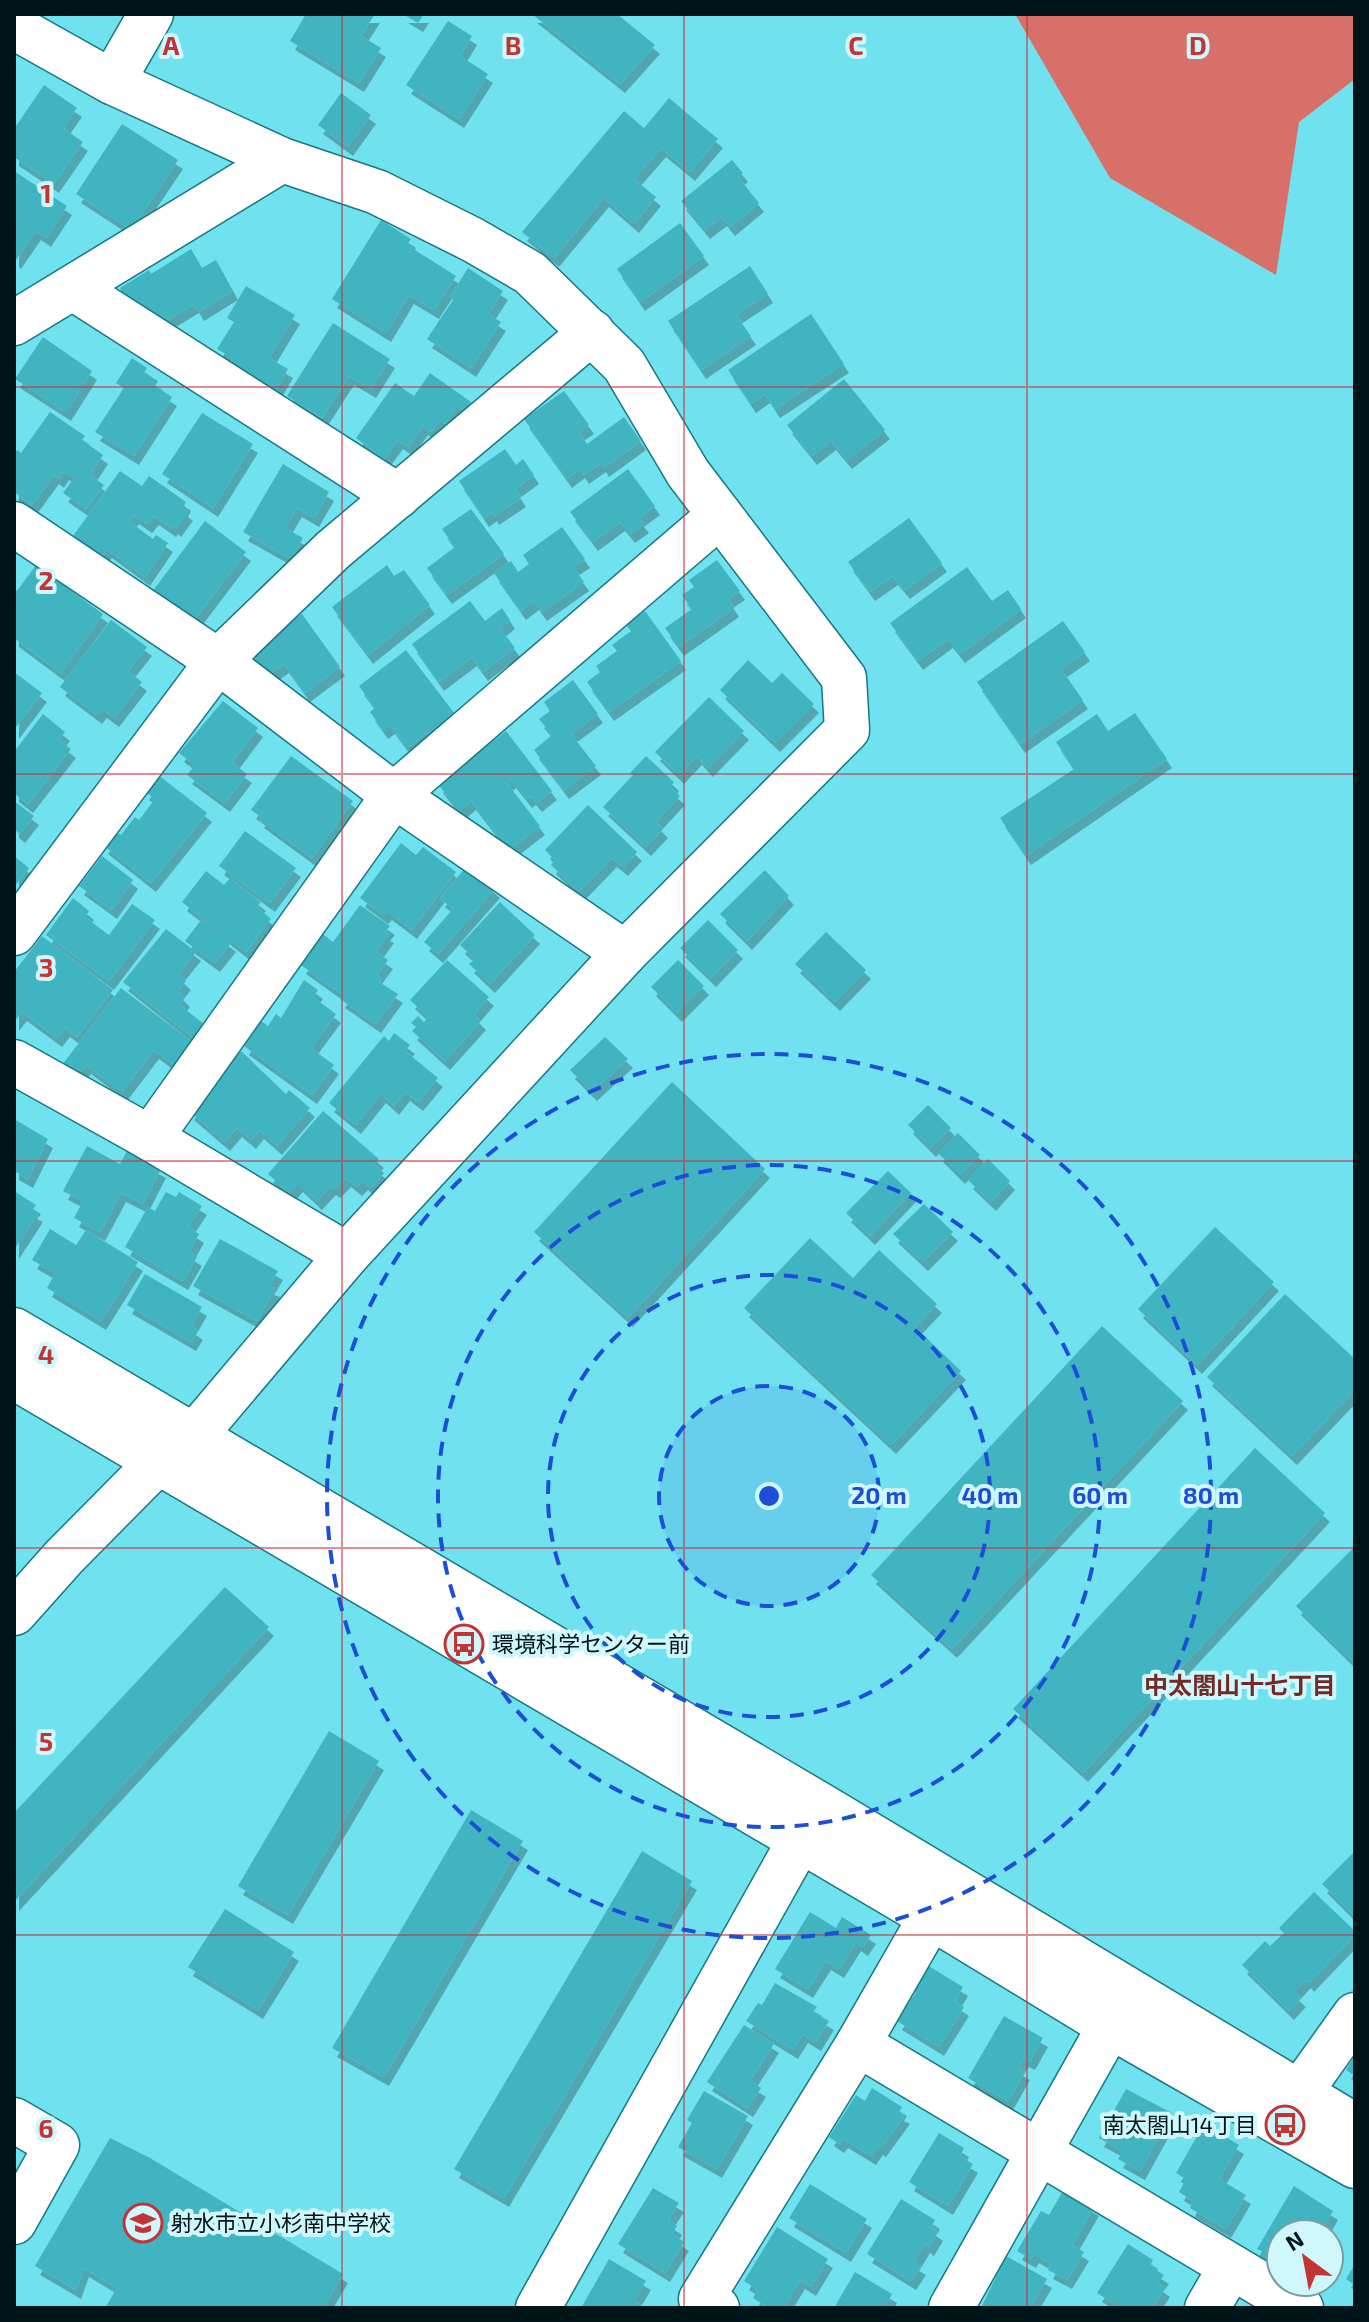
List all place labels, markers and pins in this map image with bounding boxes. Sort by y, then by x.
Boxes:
centre of rings [755,1482,783,1510]
bus stop icon: 環境科学センター前 [443,1623,485,1665]
place label: 環境科学センター前 [492,1630,690,1656]
bus stop icon: 南太閤山14丁目 [1264,2104,1306,2146]
place label: 南太閤山14丁目 [1103,2111,1257,2137]
school or university icon: 射水市立小杉南中学校 [122,2202,164,2244]
place label: 射水市立小杉南中学校 [171,2209,391,2235]

